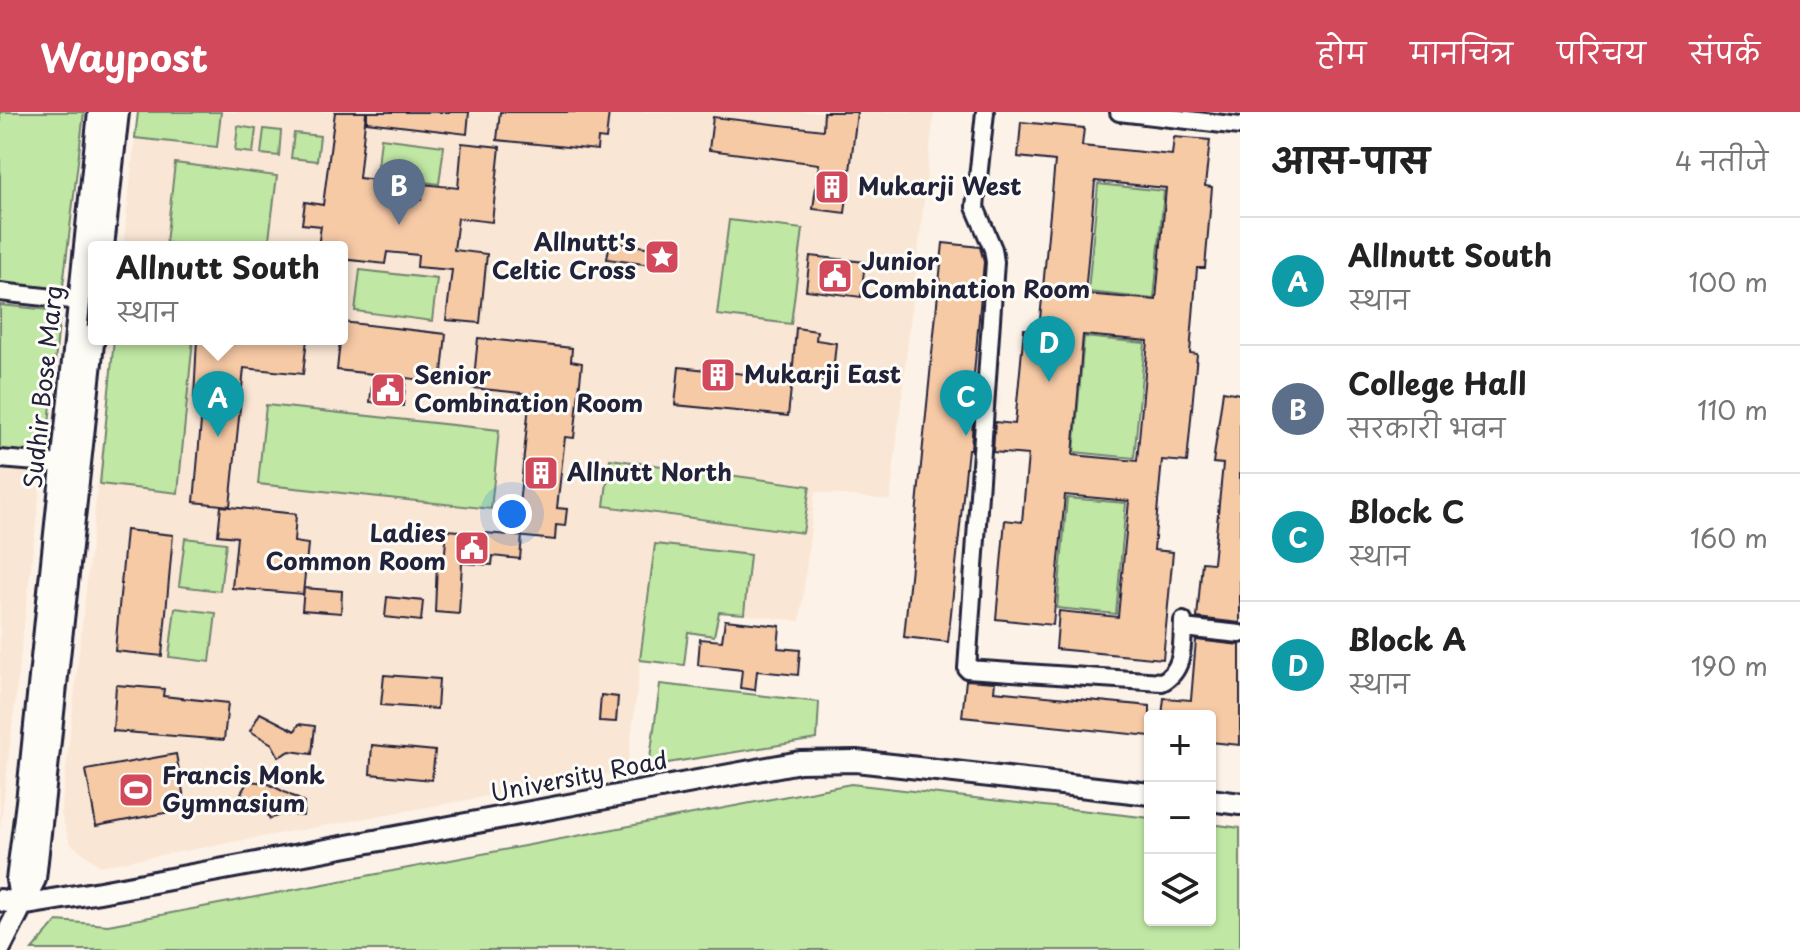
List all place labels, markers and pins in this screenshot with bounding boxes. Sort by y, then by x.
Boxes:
pin: B [373,159,425,225]
place label: Mukarji West [858,167,1022,203]
building icon: Mukarji West [813,168,851,206]
place label: Allnutt's Celtic Cross [492,223,636,287]
place icon: Allnutt's Celtic Cross [643,238,681,276]
place label: Junior Combination Room [861,242,1090,306]
public building icon: Junior Combination Room [816,257,854,295]
pin: D [1023,316,1075,382]
place label: Mukarji East [744,355,901,391]
place label: Senior Combination Room [414,356,643,420]
building icon: Mukarji East [699,356,737,394]
pin: C [940,370,992,436]
pin: A [192,371,244,437]
public building icon: Senior Combination Room [369,371,407,409]
place label: Allnutt North [567,453,732,489]
building icon: Allnutt North [522,454,560,492]
place label: Ladies Common Room [265,514,446,578]
public building icon: Ladies Common Room [453,529,491,567]
place label: Francis Monk Gymnasium [162,756,325,820]
sports icon: Francis Monk Gymnasium [117,771,155,809]

